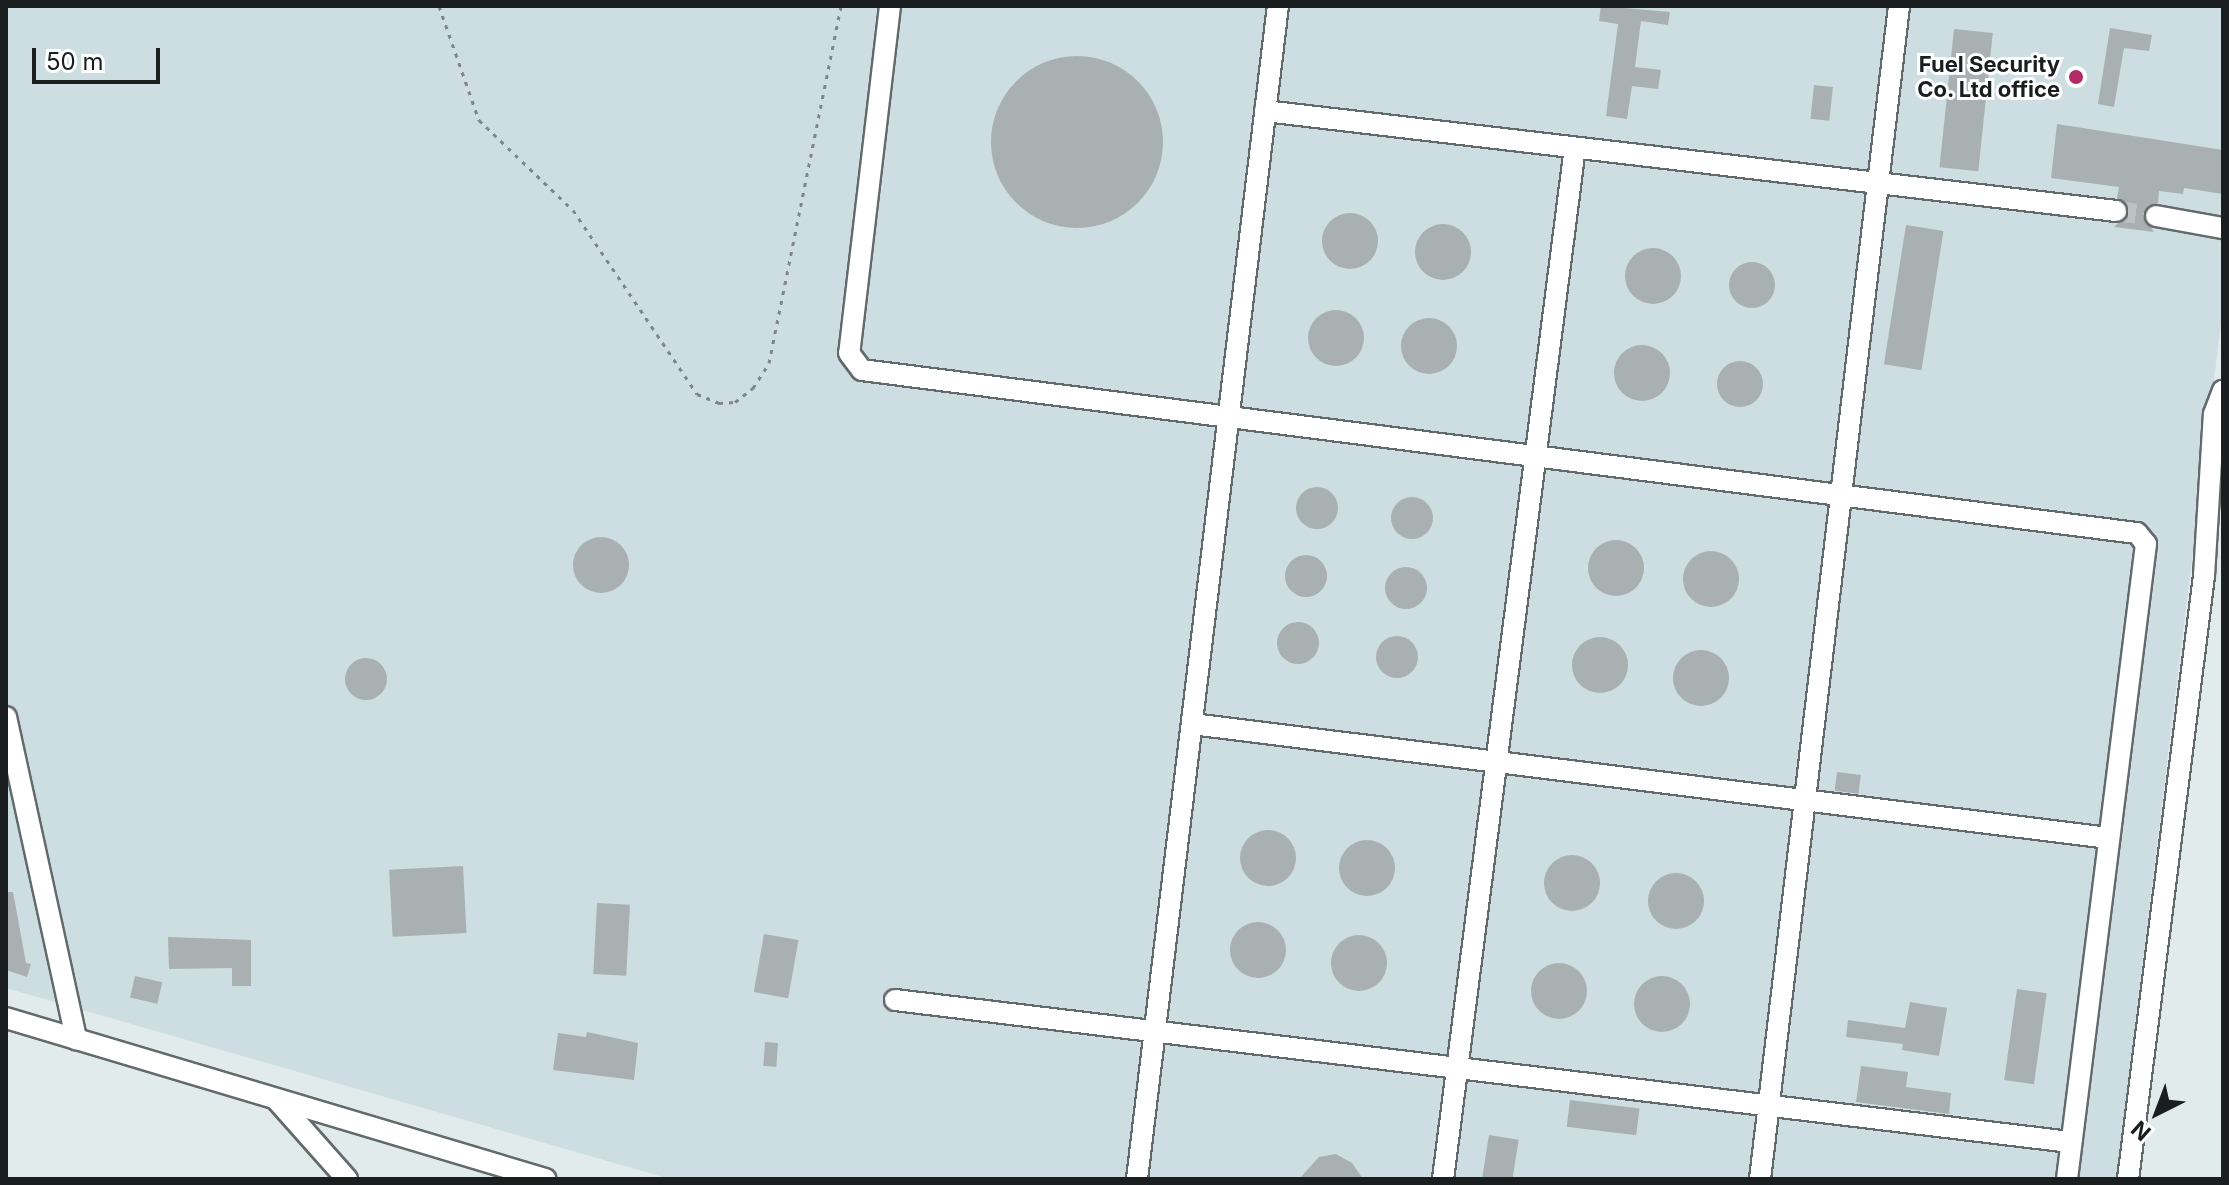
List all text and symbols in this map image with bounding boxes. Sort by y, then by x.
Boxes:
scale bar [36,32,164,82]
text: 50 m [46,47,104,76]
place label: Fuel Security Co. Ltd office [1917,51,2060,102]
marker: Fuel Security Co. Ltd office [2067,68,2085,86]
north arrow [2117,1073,2197,1153]
text: N [2126,1116,2156,1146]

